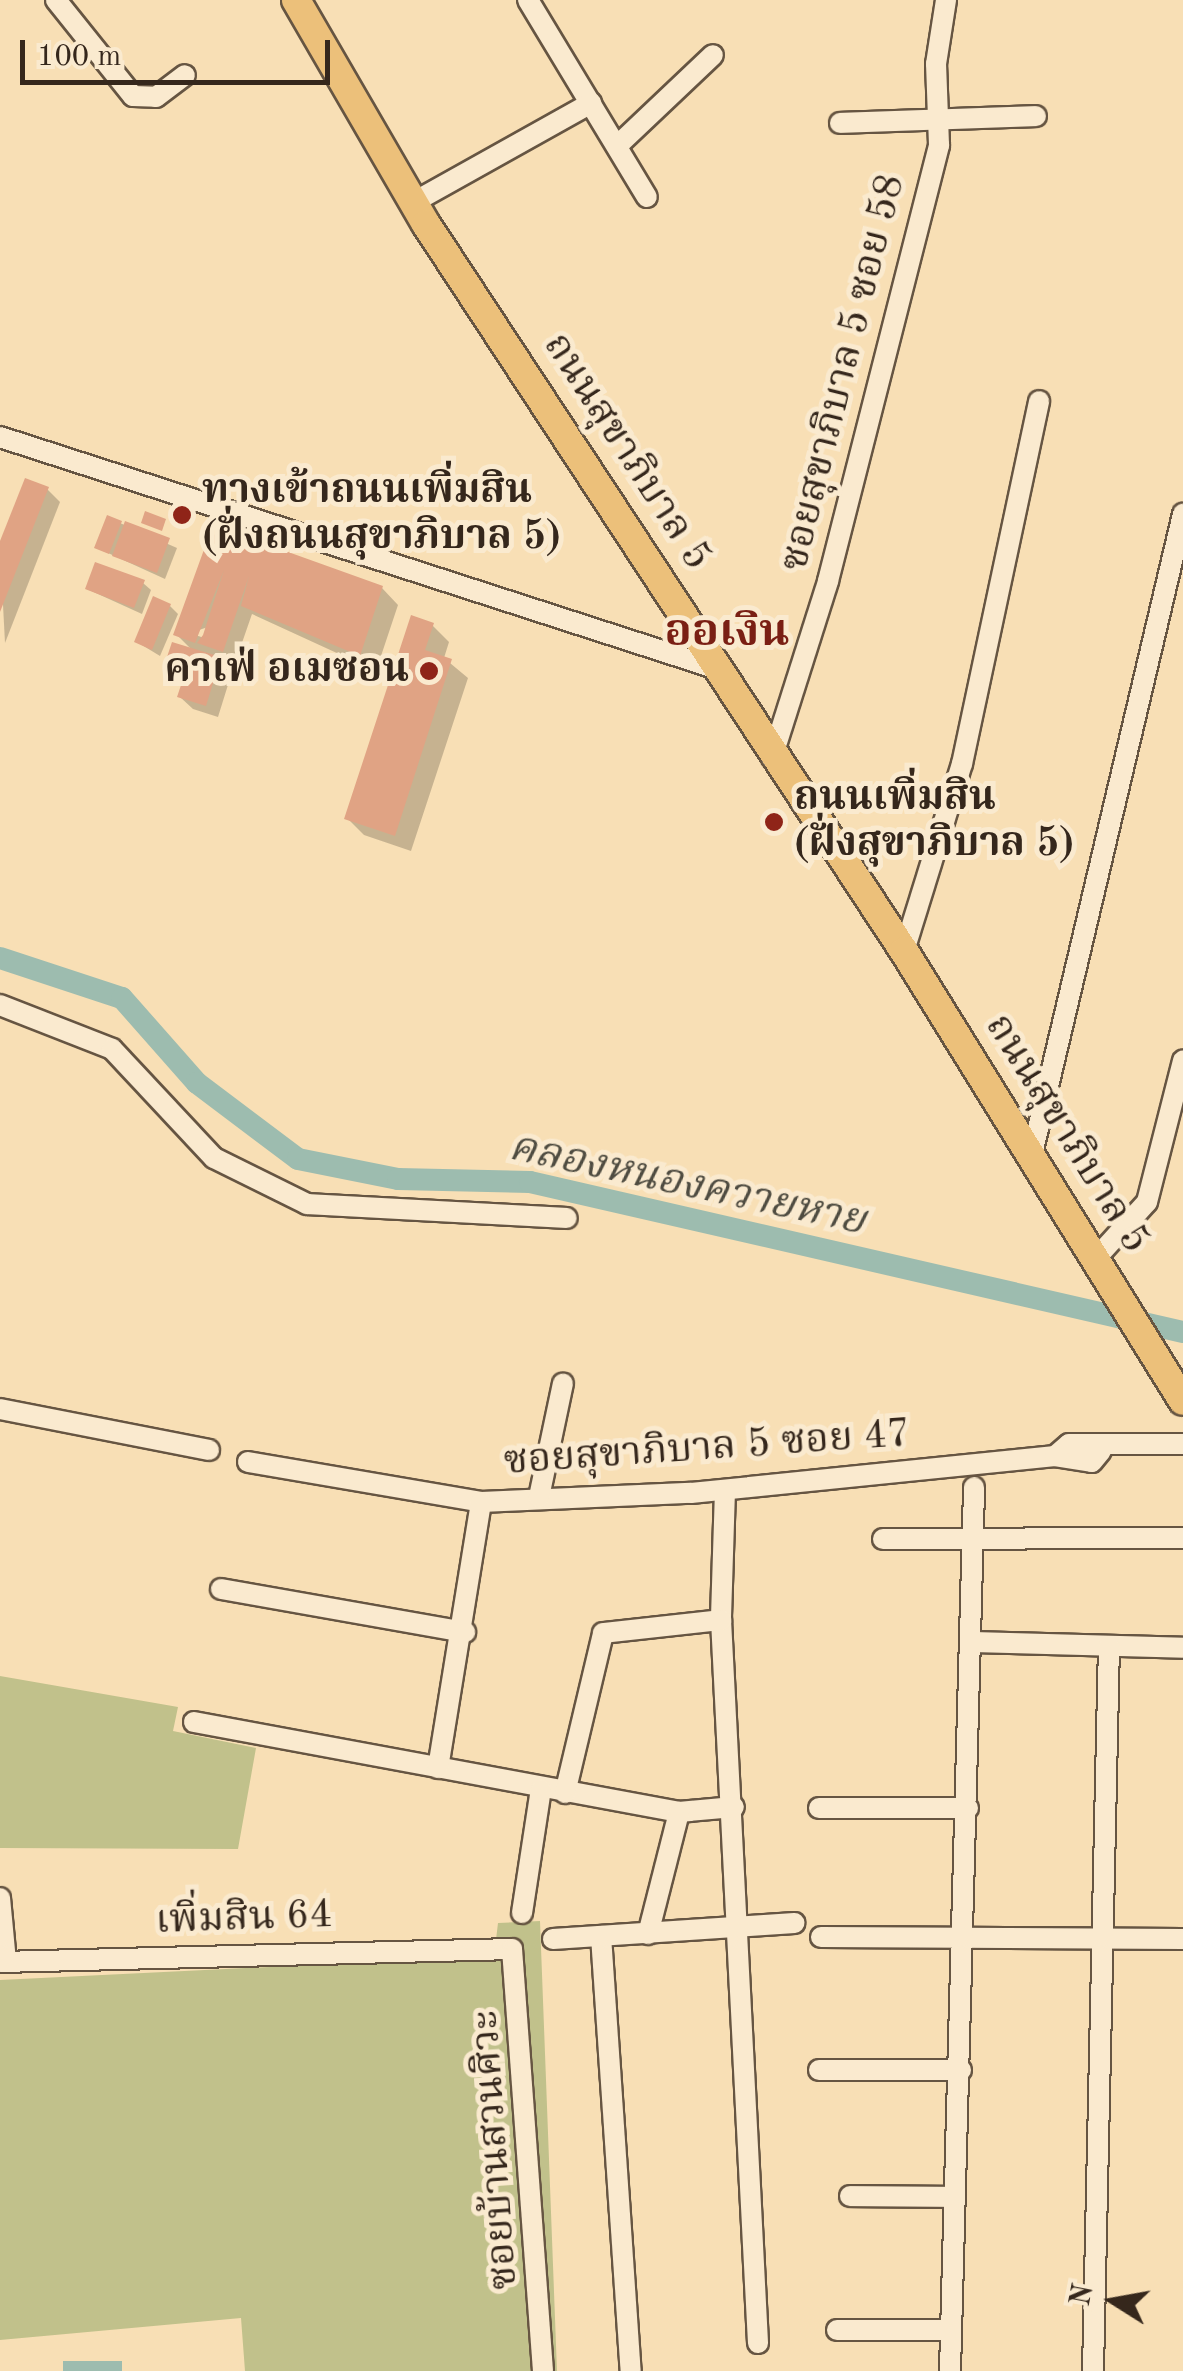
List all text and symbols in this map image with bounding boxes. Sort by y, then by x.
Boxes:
scale bar [25,20,335,82]
text: 100 m [37,42,121,72]
street label: ซอยสุขาภิบาล 5 ซอย 58 [771,170,917,576]
street label: ถนนสุขาภิบาล 5 [532,325,720,579]
place label: ทางเข้าถนนเพิ่มสิน (ฝั่งถนนสุขาภิบาล 5) [202,468,561,562]
marker: ทางเข้าถนนเพิ่มสิน (ฝั่งถนนสุขาภิบาล 5) [171,504,193,526]
district label: ออเงิน [665,607,789,661]
place label: คาเฟ่ อเมซอน [165,647,409,695]
marker: คาเฟ่ อเมซอน [418,660,440,682]
place label: ถนนเพิ่มสิน (ฝั่งสุขาภิบาล 5) [794,775,1074,869]
marker: ถนนเพิ่มสิน (ฝั่งสุขาภิบาล 5) [763,811,785,833]
street label: ถนนสุขาภิบาล 5 [973,1006,1159,1262]
water label: คลองหนองควายหาย [504,1123,870,1247]
street label: ซอยสุขาภิบาล 5 ซอย 47 [502,1411,912,1487]
street label: เพิ่มสิน 64 [155,1892,333,1946]
street label: ซอยบ้านสวนศิวะ [462,2009,530,2291]
north arrow [1063,2251,1163,2351]
text: N [1068,2282,1099,2308]

